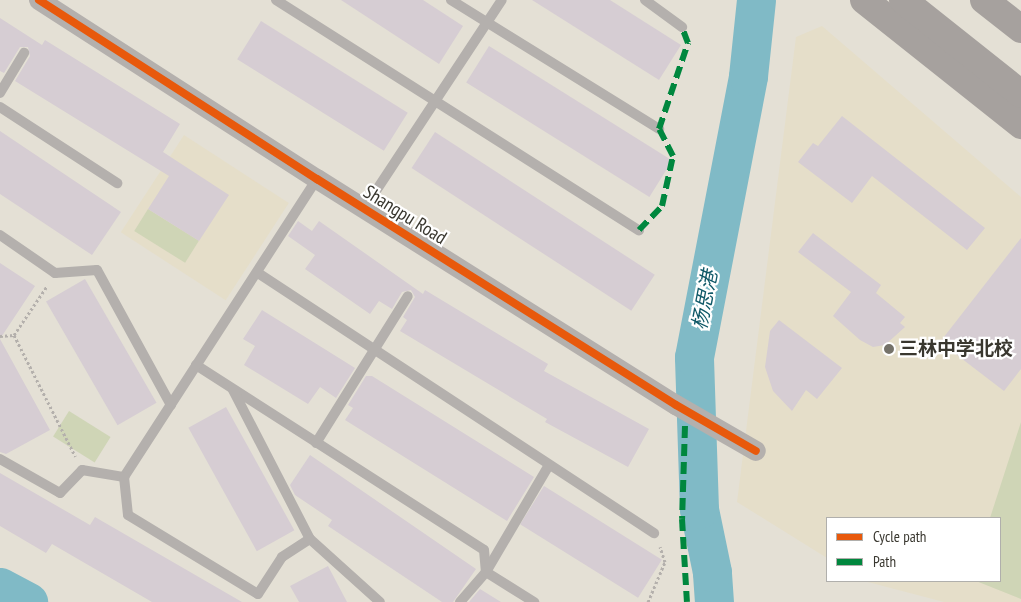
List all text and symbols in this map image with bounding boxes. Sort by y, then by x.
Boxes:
street label: Shangpu Road [359,181,451,249]
water label: 杨思港 [687,268,723,332]
place label: 三林中学北校 [899,338,1013,360]
marker: 三林中学北校 [883,343,895,355]
legend [826,517,1001,582]
text: Cycle path [873,527,926,546]
text: Path [873,552,896,571]

